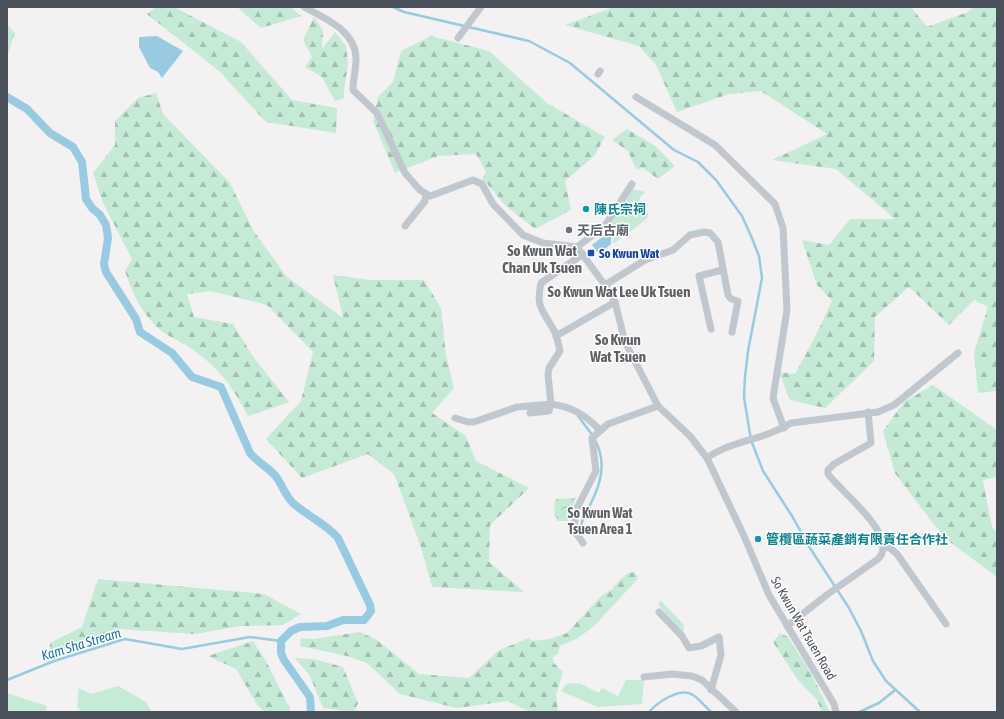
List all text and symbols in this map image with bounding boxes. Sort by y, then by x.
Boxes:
place label: 陳氏宗祠 [594,202,646,217]
marker: 陳氏宗祠 [581,204,591,214]
place label: 天后古廟 [577,223,629,238]
marker: 天后古廟 [564,225,574,235]
district label: So Kwun Wat Chan Uk Tsuen [502,242,582,276]
place label: So Kwun Wat [599,246,660,261]
marker: So Kwun Wat [586,248,596,258]
district label: So Kwun Wat Lee Uk Tsuen [548,283,690,300]
district label: So Kwun Wat Tsuen [589,331,646,365]
district label: So Kwun Wat Tsuen Area 1 [568,505,633,537]
place label: 管欖區蔬菜產銷有限責任合作社 [766,532,948,547]
marker: 管欖區蔬菜產銷有限責任合作社 [753,534,763,544]
street label: So Kwun Wat Tsuen Road [768,574,839,683]
water label: Kam Sha Stream [39,624,123,664]

